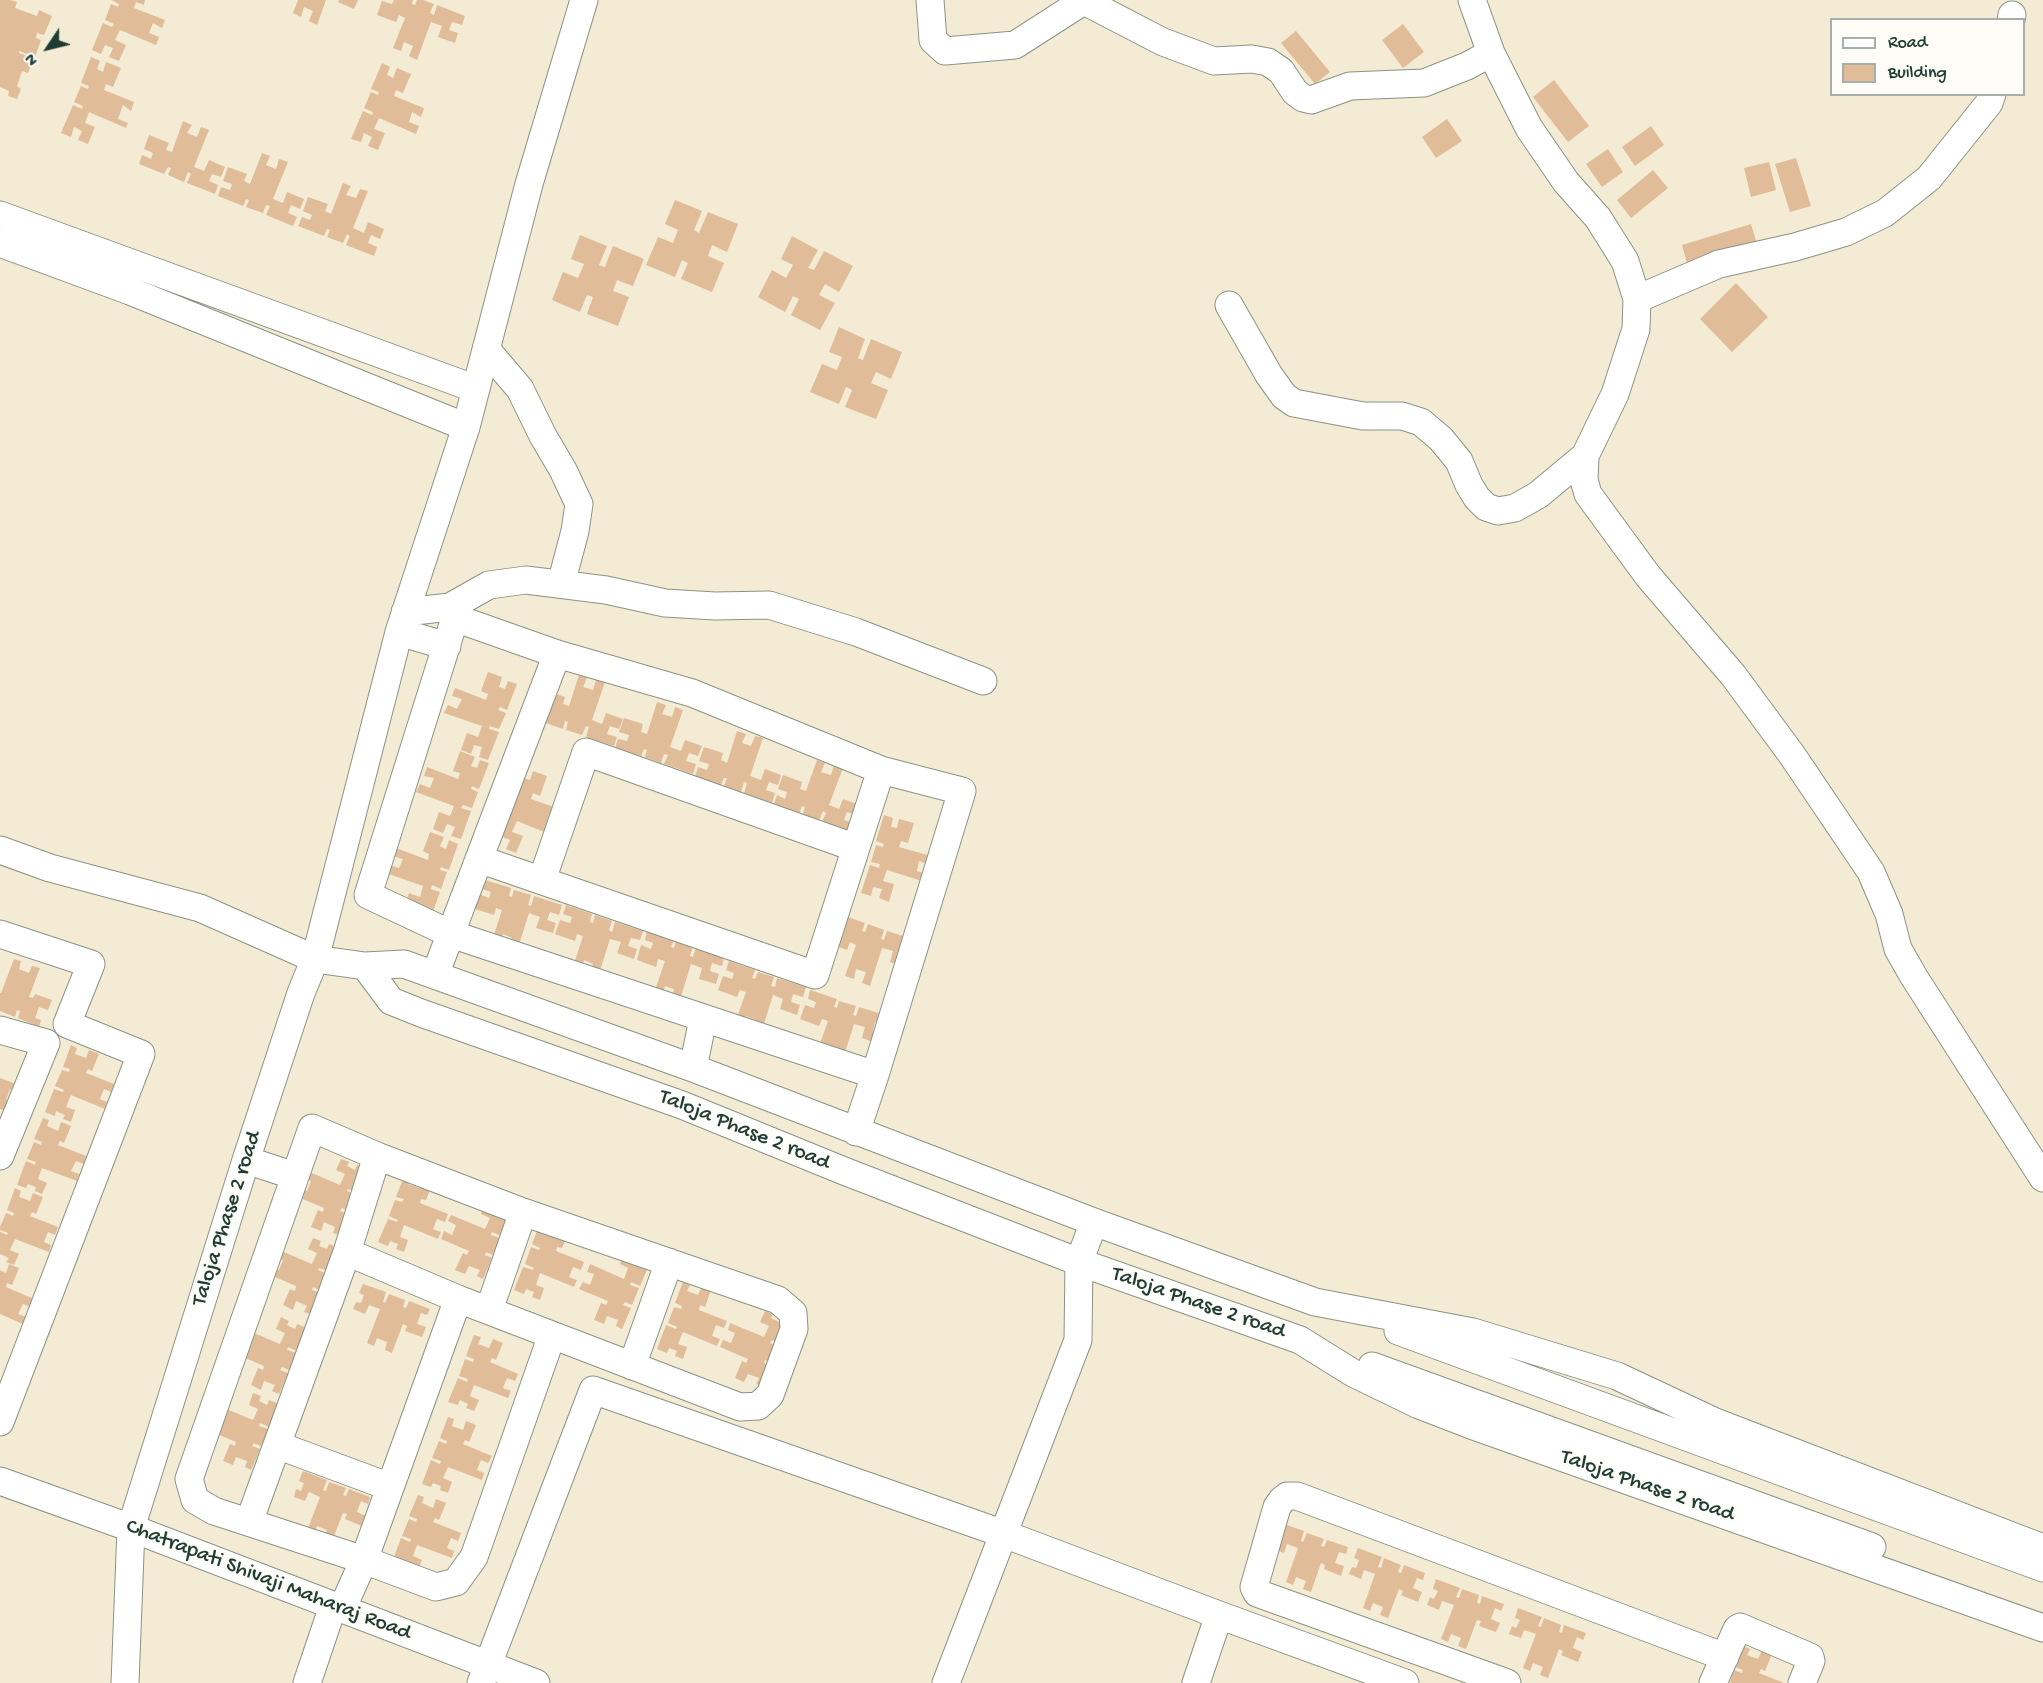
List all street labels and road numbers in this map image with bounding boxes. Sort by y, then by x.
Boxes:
street label: Taloja Phase 2 road [655,1085,833,1177]
street label: Taloja Phase 2 road [187,1128,269,1310]
street label: Taloja Phase 2 road [1108,1262,1288,1346]
street label: Taloja Phase 2 road [1557,1445,1737,1529]
street label: Chatrapati Shivaji Maharaj Road [122,1514,414,1648]

